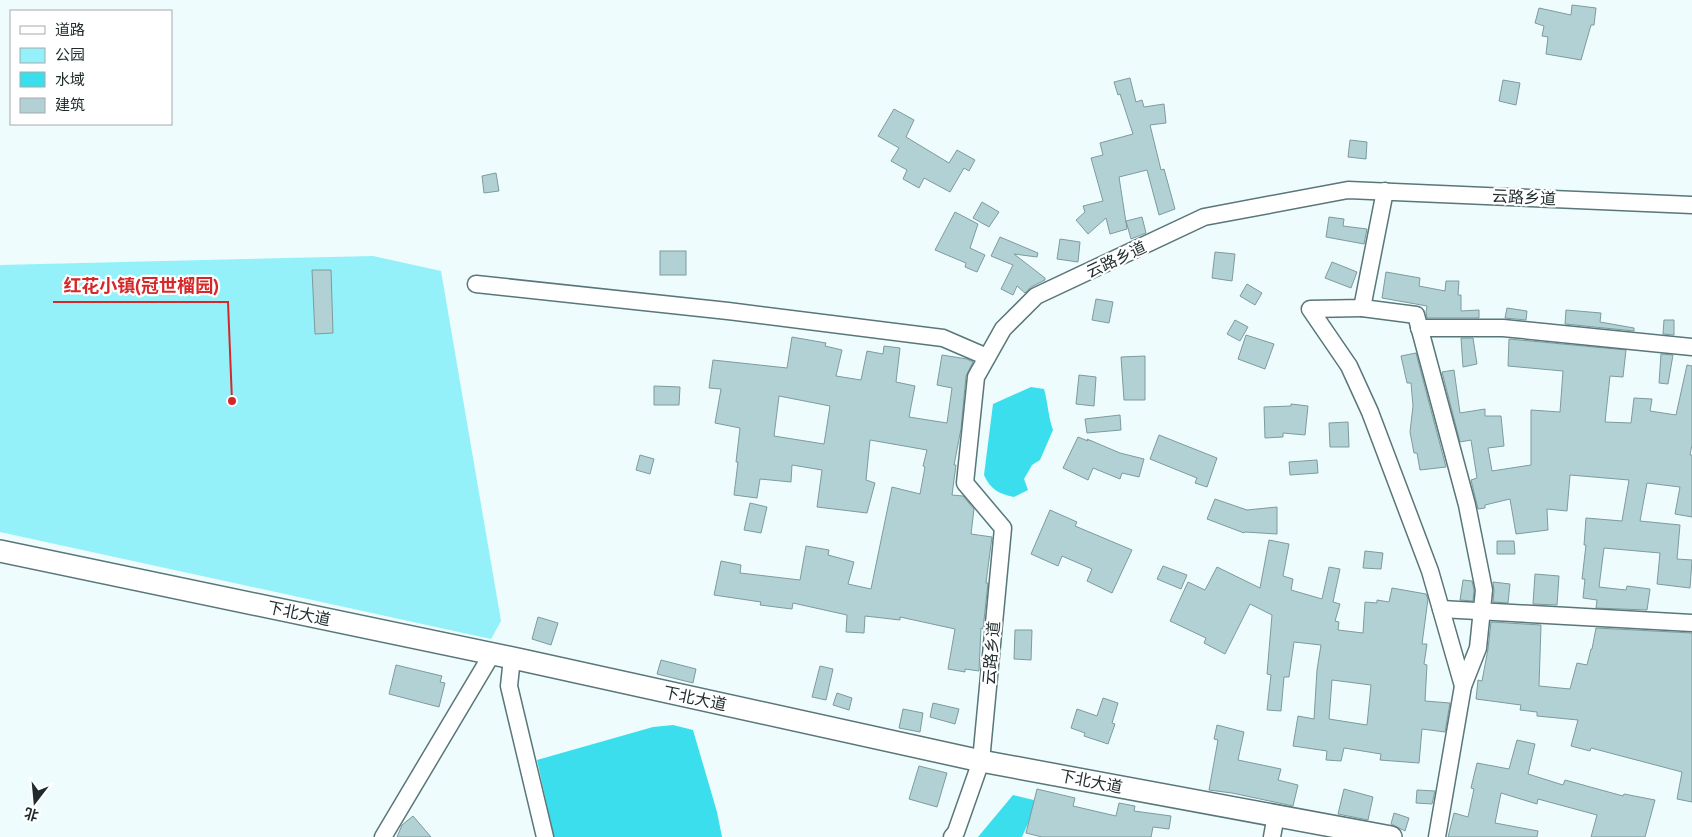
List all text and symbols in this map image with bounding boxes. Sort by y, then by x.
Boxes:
legend [10,10,172,125]
text: 道路 [55,21,85,39]
text: 公园 [55,46,85,64]
text: 水域 [55,71,85,89]
text: 建筑 [55,96,85,114]
street label: 云路乡道 [1491,186,1556,210]
street label: 云路乡道 [1083,237,1150,282]
callout: 红花小镇(冠世榴园) [53,269,228,302]
text: 红花小镇(冠世榴园) [63,275,219,297]
street label: 下北大道 [265,598,332,630]
street label: 云路乡道 [979,620,1005,686]
street label: 下北大道 [661,683,728,715]
street label: 下北大道 [1057,766,1124,798]
north arrow [10,777,60,827]
text: 北 [22,804,41,824]

